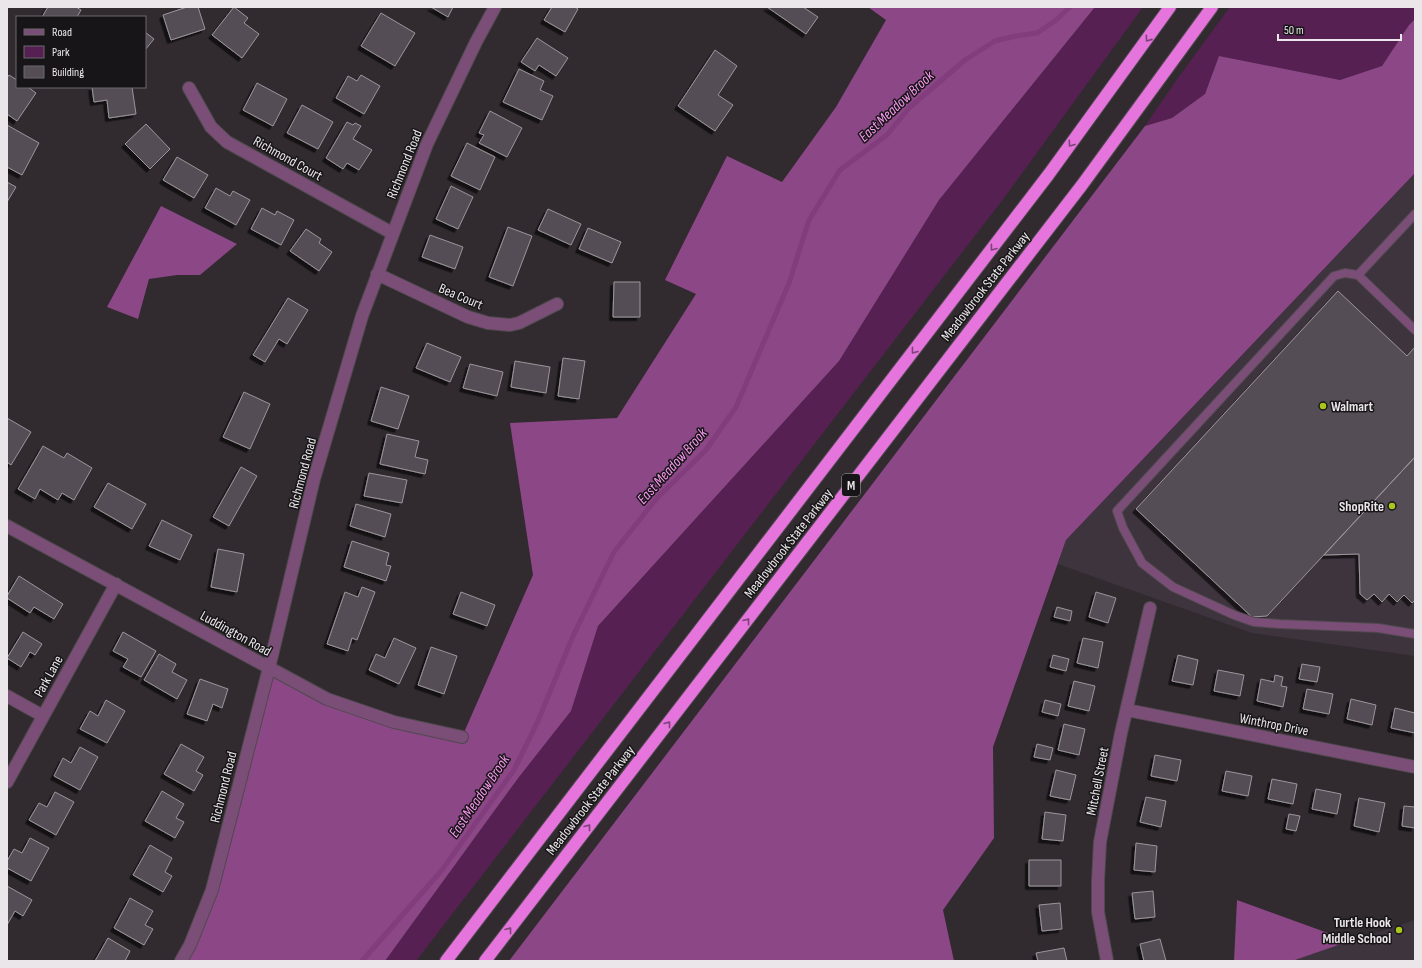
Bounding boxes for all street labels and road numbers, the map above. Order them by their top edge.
street label: Richmond Road [383,127,426,201]
street label: Richmond Court [250,133,325,184]
street label: Meadowbrook State Parkway [937,228,1034,344]
street label: Bea Court [436,280,485,313]
street label: Richmond Road [285,436,320,511]
road number: M [842,474,860,496]
street label: Meadowbrook State Parkway [740,485,837,601]
street label: Luddington Road [197,607,274,660]
street label: Park Lane [30,652,67,700]
street label: Winthrop Drive [1238,709,1310,740]
street label: Meadowbrook State Parkway [542,742,639,858]
street label: Mitchell Street [1083,745,1112,817]
street label: Richmond Road [206,750,241,825]

